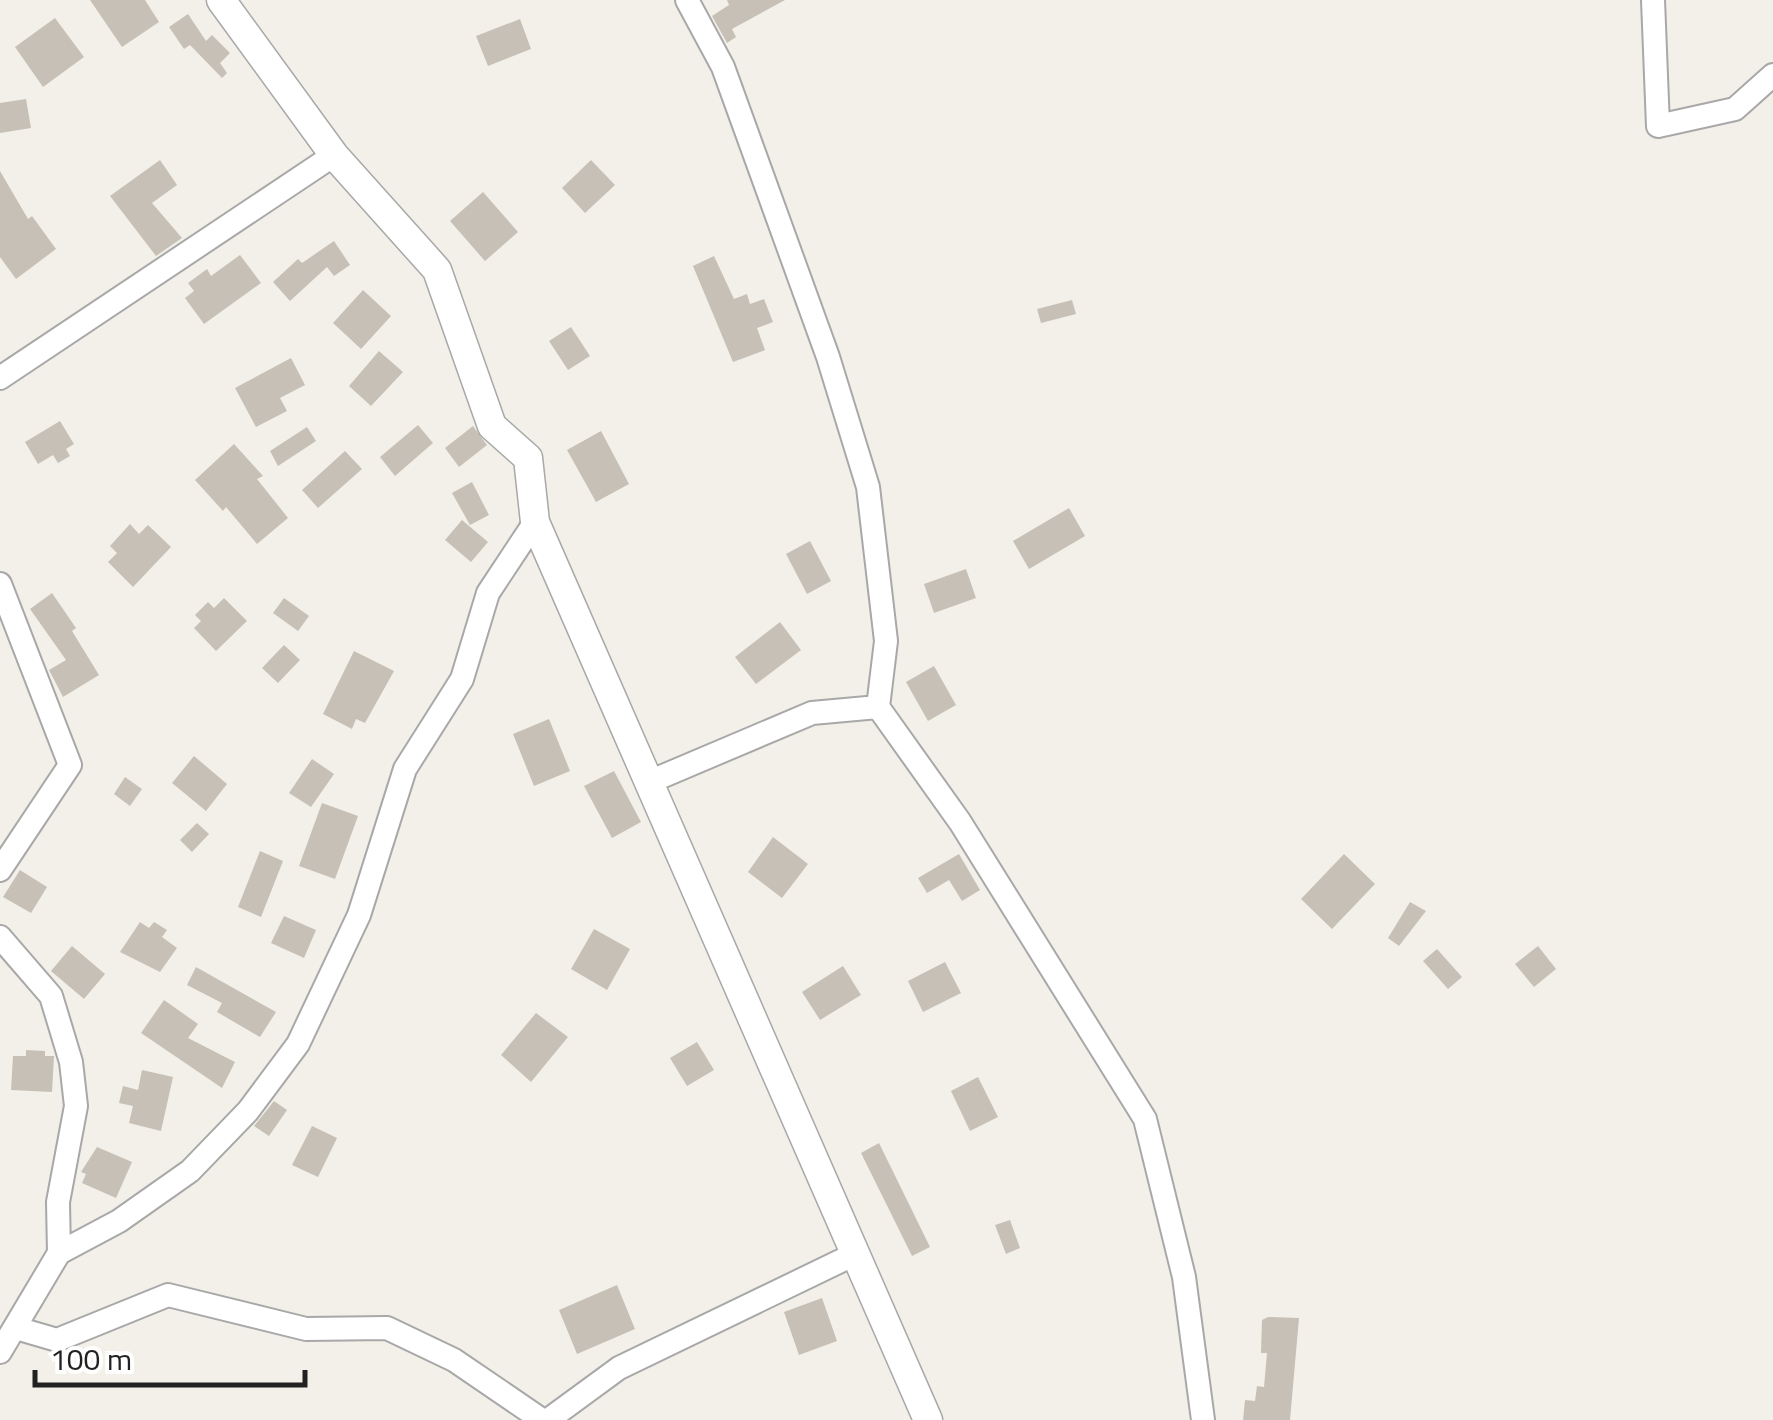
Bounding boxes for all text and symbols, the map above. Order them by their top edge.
scale bar [35,1325,305,1387]
text: 100 m [50,1336,132,1382]

